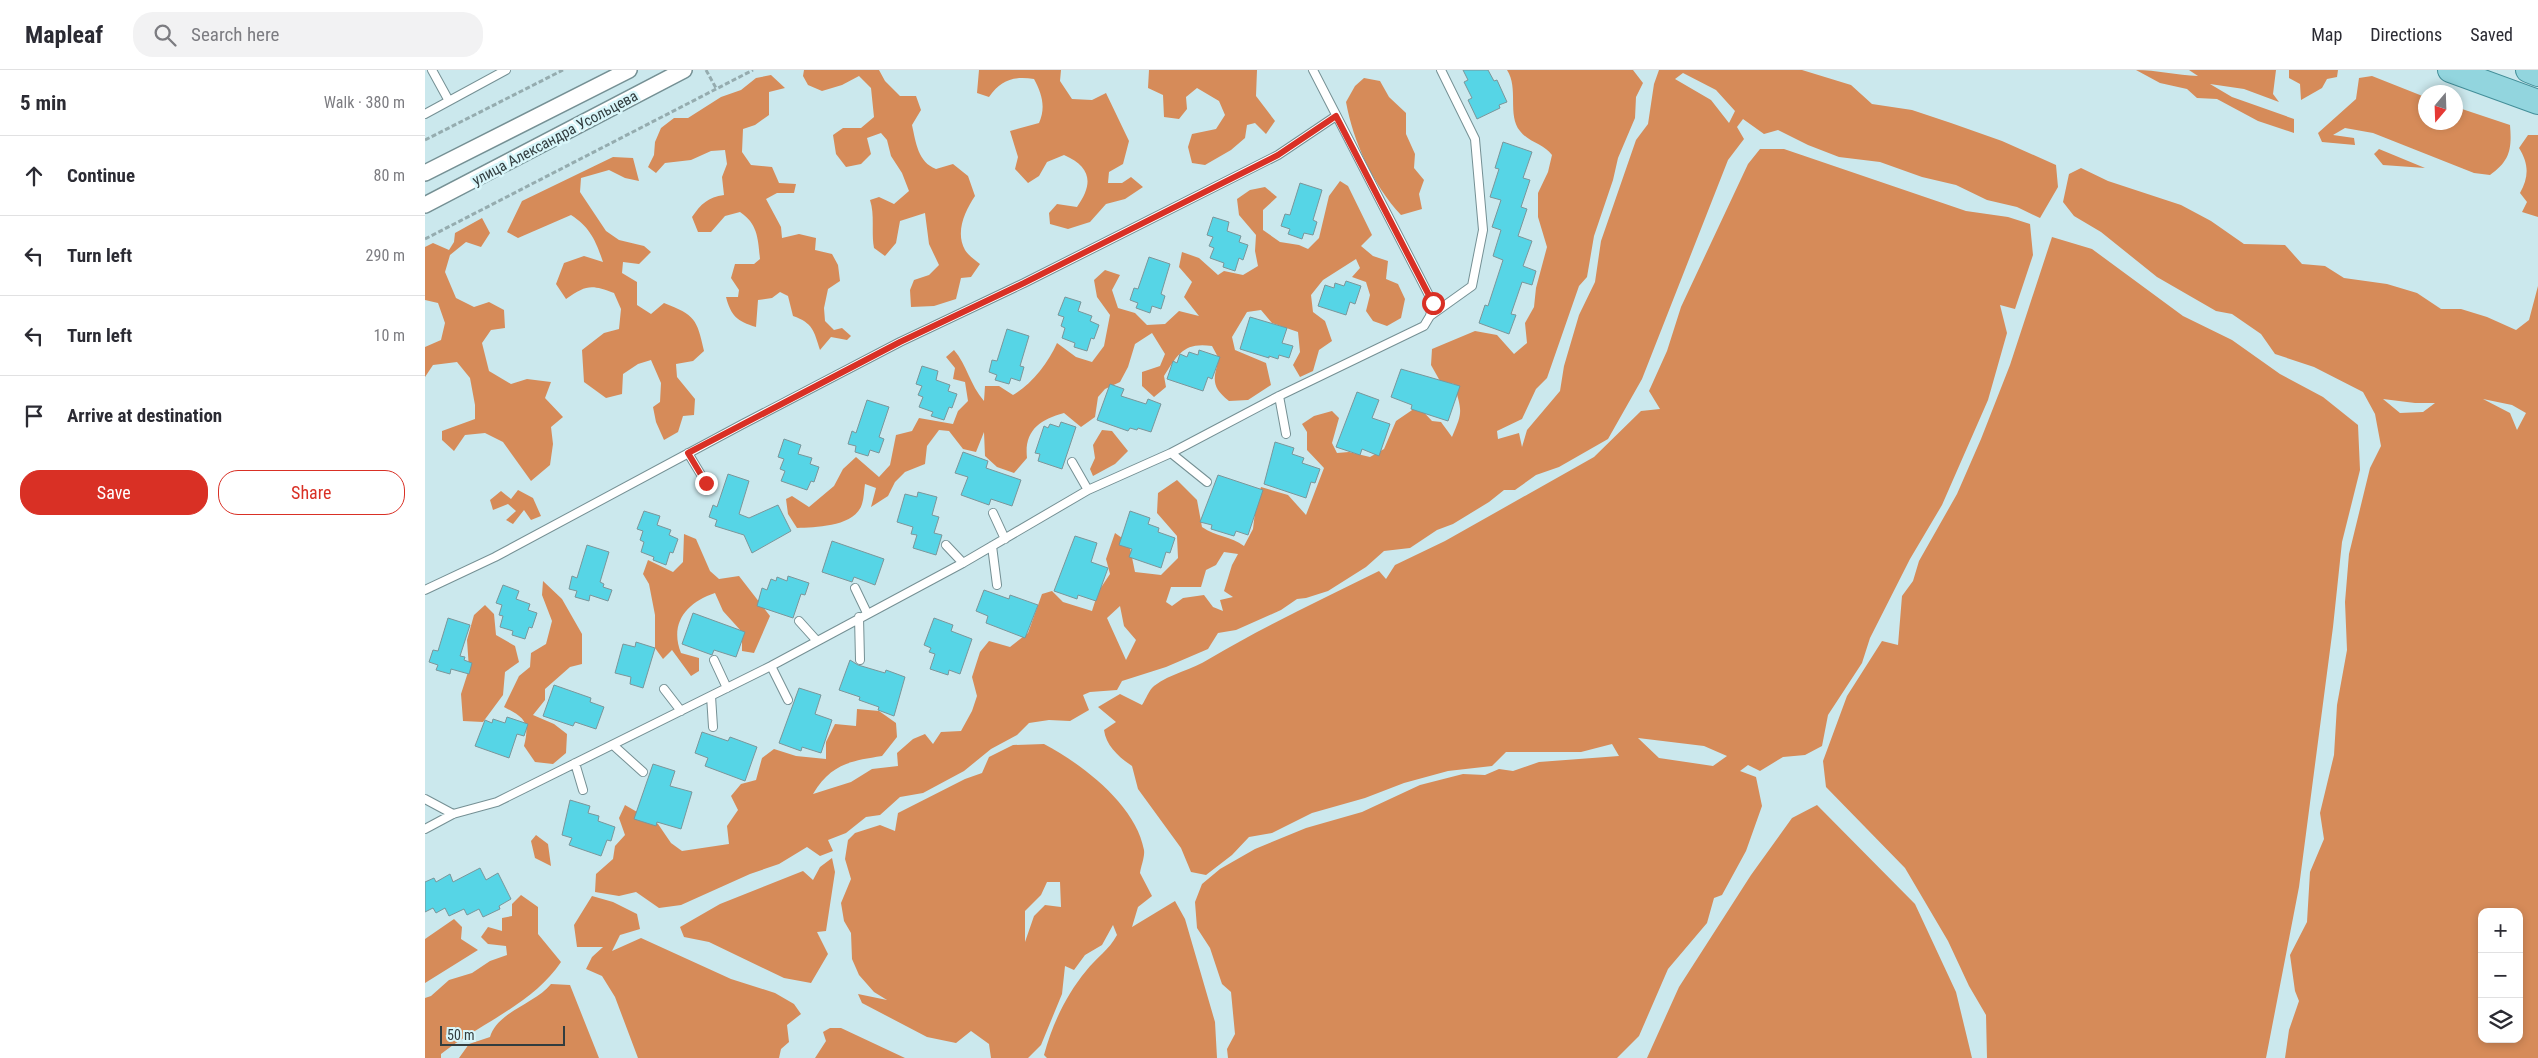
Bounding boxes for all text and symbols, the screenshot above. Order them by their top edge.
search box [133,12,483,57]
text: Mapleaf [25,21,103,49]
icon: search [151,21,179,49]
text: Search here [191,23,279,46]
text: Map [2311,24,2342,45]
text: Directions [2370,24,2442,45]
text: Saved [2470,24,2513,45]
north arrow [2418,85,2463,130]
street label: улица Александра Усольцева [469,87,641,189]
text: 5 min [20,91,67,115]
text: Walk · 380 m [324,93,405,112]
icon: ahead [20,162,48,190]
text: Continue [67,164,135,187]
text: 80 m [373,166,405,185]
icon: left [20,242,48,270]
text: Turn left [67,244,132,267]
text: 290 m [366,246,405,265]
route start [1422,292,1445,315]
icon: left [20,322,48,350]
text: Turn left [67,324,132,347]
text: 10 m [373,326,405,345]
icon: arrive [20,402,48,430]
text: Arrive at destination [67,404,222,427]
button: Save [20,470,208,515]
button: Share [218,470,405,515]
route end [695,472,718,495]
map controls [2478,908,2523,1043]
button: + [2478,908,2523,953]
button: − [2478,953,2523,998]
button: layers [2478,998,2523,1043]
scale bar [440,1023,565,1046]
text: 50 m [447,1027,475,1043]

